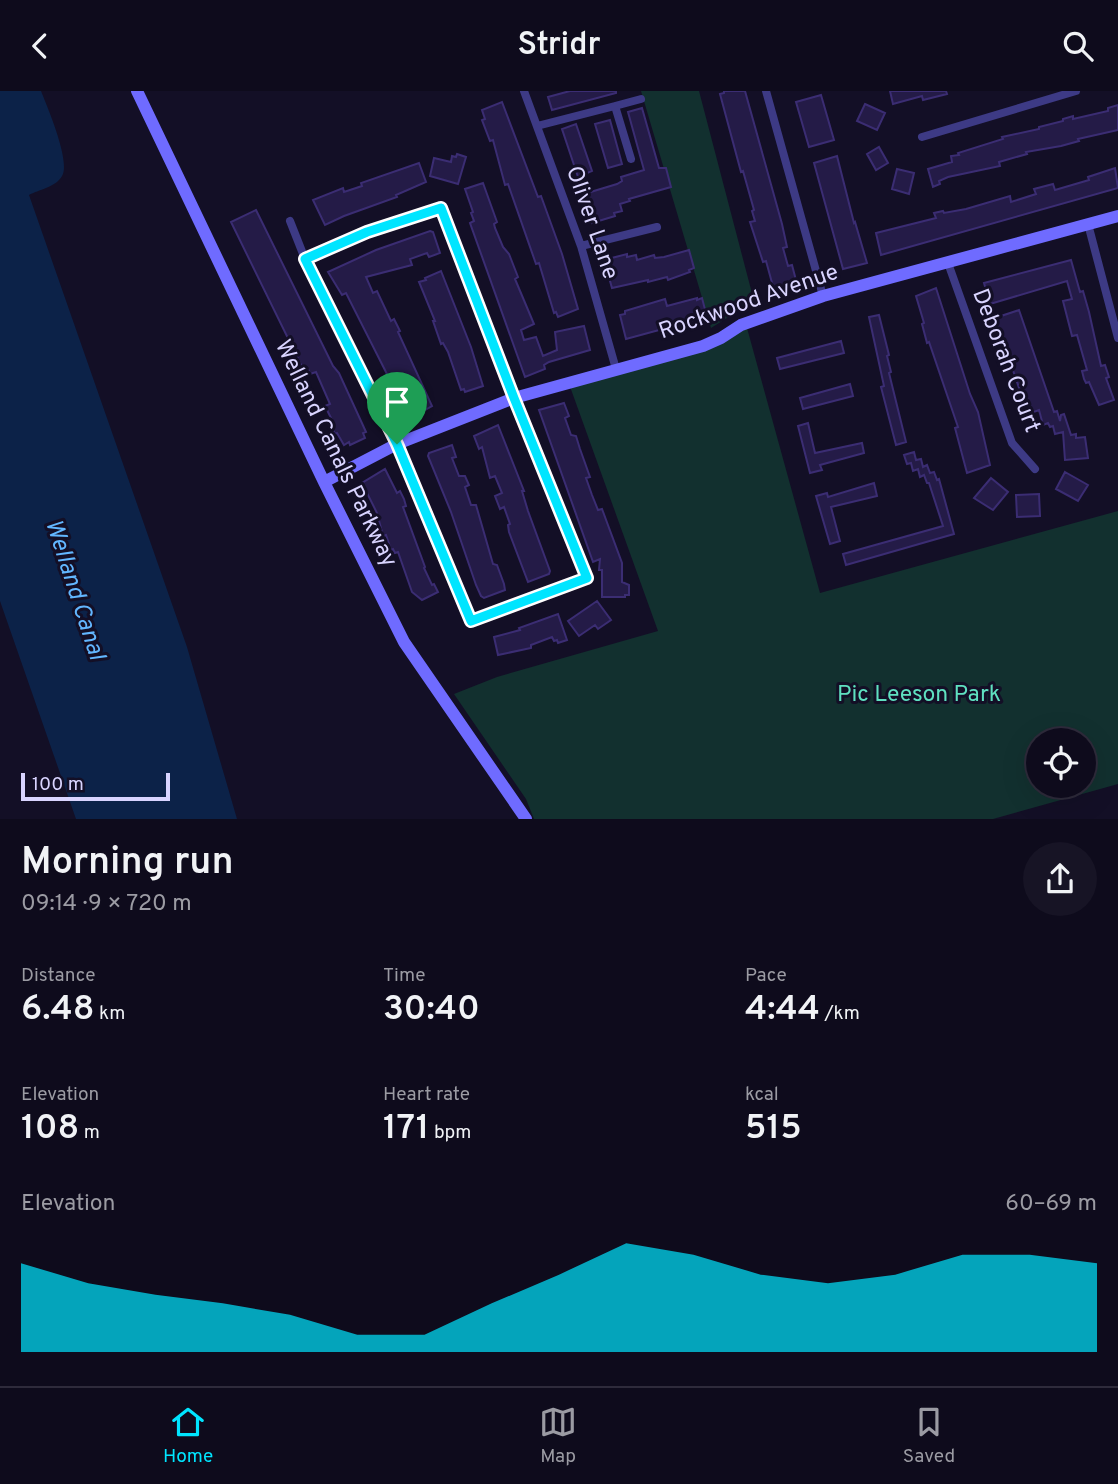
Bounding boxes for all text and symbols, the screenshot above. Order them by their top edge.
text: Stridr [517,26,601,66]
icon: back [21,27,59,65]
icon: search [1059,27,1097,65]
street label: Oliver Lane [558,162,624,284]
street label: Rockwood Avenue [655,259,843,347]
street label: Deborah Court [964,285,1046,437]
street label: Welland Canals Parkway [267,336,403,572]
pin [367,372,427,444]
icon: arrive [378,383,416,421]
water label: Welland Canal [37,516,111,666]
park label: Pic Leeson Park [837,681,1001,710]
map controls [1026,728,1096,798]
button: locate [1026,728,1096,798]
scale bar [21,770,170,802]
text: 100 m [32,773,84,797]
text: Morning run [21,839,234,888]
button: share [1023,842,1097,916]
text: 09:14 · 9 × 720 m [21,890,192,919]
text: Distance [21,964,96,988]
text: Time [383,964,426,988]
text: Pace [745,964,787,988]
text: 6.48 [21,988,95,1032]
text: 30:40 [383,988,480,1032]
text: 4:44 [745,988,820,1032]
text: km [95,1002,125,1026]
text: /km [820,1002,860,1026]
text: Elevation [21,1083,99,1107]
text: Heart rate [383,1083,470,1107]
text: kcal [745,1083,779,1107]
text: 108 [21,1107,79,1151]
text: 171 [383,1107,430,1151]
text: 515 [745,1107,802,1151]
text: m [79,1121,100,1145]
text: bpm [430,1121,471,1145]
text: Elevation [21,1190,116,1219]
text: 60–69 m [1005,1190,1097,1219]
tab: Home [163,1403,213,1469]
tab: Map [539,1403,577,1469]
tab: Saved [903,1403,955,1469]

